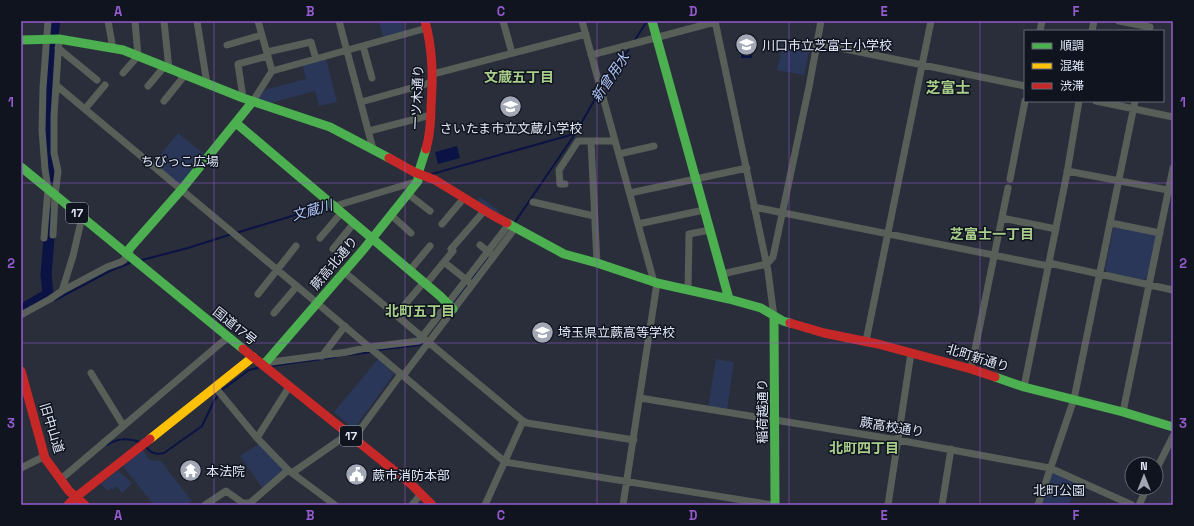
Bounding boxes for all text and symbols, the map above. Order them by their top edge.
text: A [114,3,123,20]
text: B [306,3,315,20]
text: C [497,3,505,20]
text: D [689,3,698,20]
text: E [880,3,888,20]
text: F [1073,3,1080,20]
legend [1024,30,1164,102]
school or university icon: 川口市立芝富士小学校 [733,32,759,58]
place label: 川口市立芝富士小学校 [762,37,892,54]
text: 順調 [1060,38,1084,54]
water label: 新曾用水 [587,47,634,105]
text: 混雑 [1060,58,1084,74]
street label: 一ツ木通り [407,64,427,130]
district label: 文蔵五丁目 [484,68,554,86]
district label: 芝富士 [925,78,971,97]
text: 渋滞 [1060,78,1084,94]
school or university icon: さいたま市立文蔵小学校 [498,93,524,119]
text: 1 [8,94,14,111]
text: 1 [1180,94,1186,111]
place label: さいたま市立文蔵小学校 [440,120,582,137]
park label: ちびっこ広場 [141,153,219,170]
water label: 文蔵川 [289,195,337,224]
road number: 17 [66,203,88,223]
district label: 芝富士一丁目 [950,225,1034,243]
street label: 蕨高北通り [307,233,361,293]
text: 2 [7,255,15,272]
text: 2 [1179,255,1187,272]
district label: 北町五丁目 [385,302,455,320]
street label: 国道17号 [210,303,260,349]
school or university icon: 埼玉県立蕨高等学校 [529,319,555,345]
place label: 埼玉県立蕨高等学校 [558,324,675,341]
street label: 北町新通り [944,340,1012,376]
street label: 稲荷越通り [754,378,771,444]
street label: 旧中山道 [36,401,68,455]
street label: 蕨高校通り [859,414,925,440]
text: 3 [7,415,15,432]
text: 3 [1179,415,1187,432]
road number: 17 [340,426,362,446]
district label: 北町四丁目 [829,439,899,457]
north arrow [1124,456,1164,496]
temple icon: 本法院 [177,458,203,484]
text: N [1140,459,1148,473]
public building icon: 蕨市消防本部 [344,462,370,488]
place label: 本法院 [206,463,245,480]
place label: 蕨市消防本部 [372,467,450,484]
park label: 北町公園 [1033,482,1085,499]
text: A [114,507,123,524]
text: B [306,507,315,524]
text: C [497,507,505,524]
text: D [689,507,698,524]
text: E [880,507,888,524]
text: F [1073,507,1080,524]

